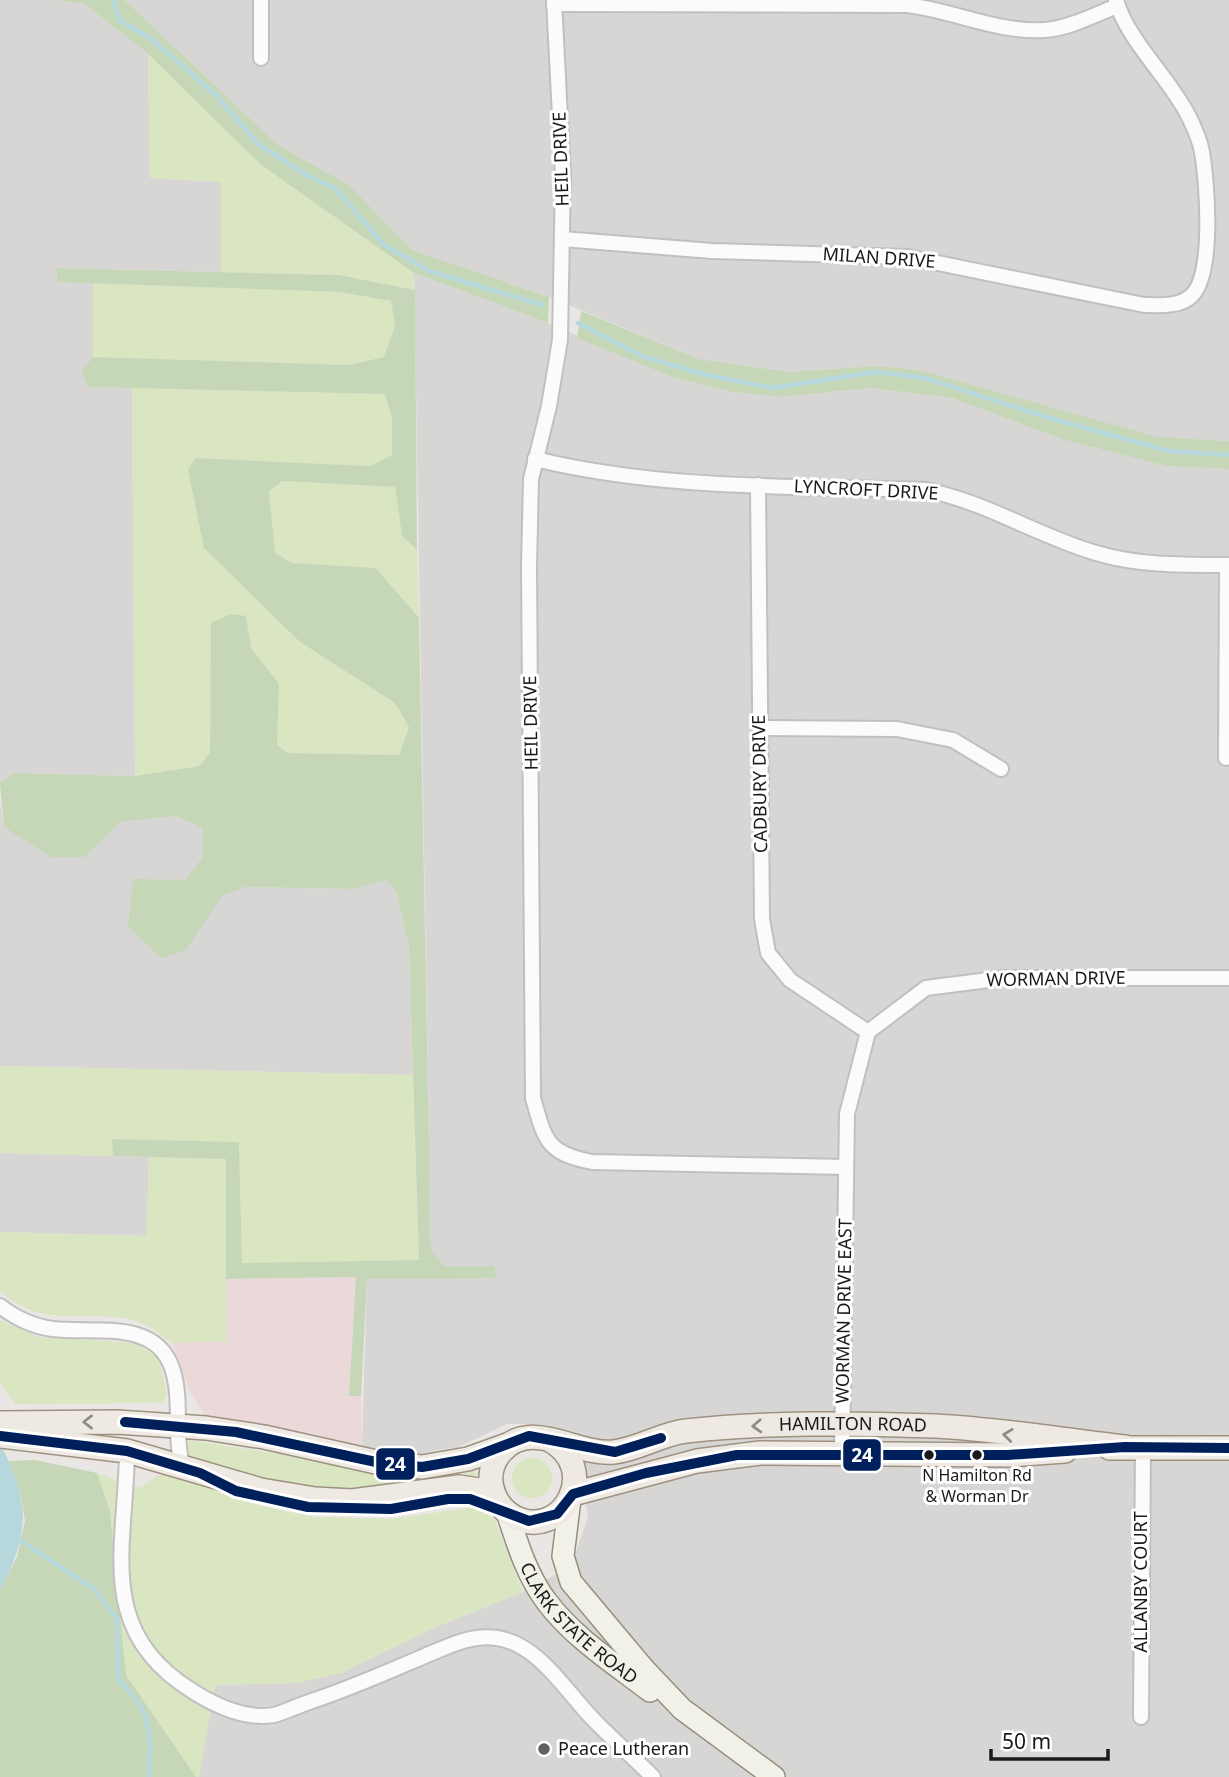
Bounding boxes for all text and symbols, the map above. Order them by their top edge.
street label: HEIL DRIVE [546,111,574,207]
street label: MILAN DRIVE [822,241,936,273]
street label: LYNCROFT DRIVE [793,473,939,505]
street label: HEIL DRIVE [517,675,543,771]
street label: CADBURY DRIVE [746,715,772,853]
street label: WORMAN DRIVE [986,965,1126,991]
street label: WORMAN DRIVE EAST [829,1218,857,1404]
street label: HAMILTON ROAD [778,1411,927,1437]
one-way arrow [82,1414,92,1430]
one-way arrow [751,1418,762,1433]
one-way arrow [1003,1427,1014,1442]
line badge: 24 [842,1438,882,1472]
text: 24 [851,1442,873,1468]
line badge: 24 [375,1447,416,1481]
unlabelled marker [922,1448,936,1462]
marker: N Hamilton Rd & Worman Dr [970,1448,984,1462]
text: 24 [384,1451,406,1477]
place label: N Hamilton Rd & Worman Dr [922,1464,1032,1507]
street label: ALLANBY COURT [1128,1511,1152,1653]
street label: CLARK STATE ROAD [515,1558,643,1689]
scale bar [991,1718,1108,1762]
text: 50 m [1002,1727,1051,1755]
place label: Peace Lutheran [558,1736,689,1760]
marker: Peace Lutheran [536,1741,552,1757]

